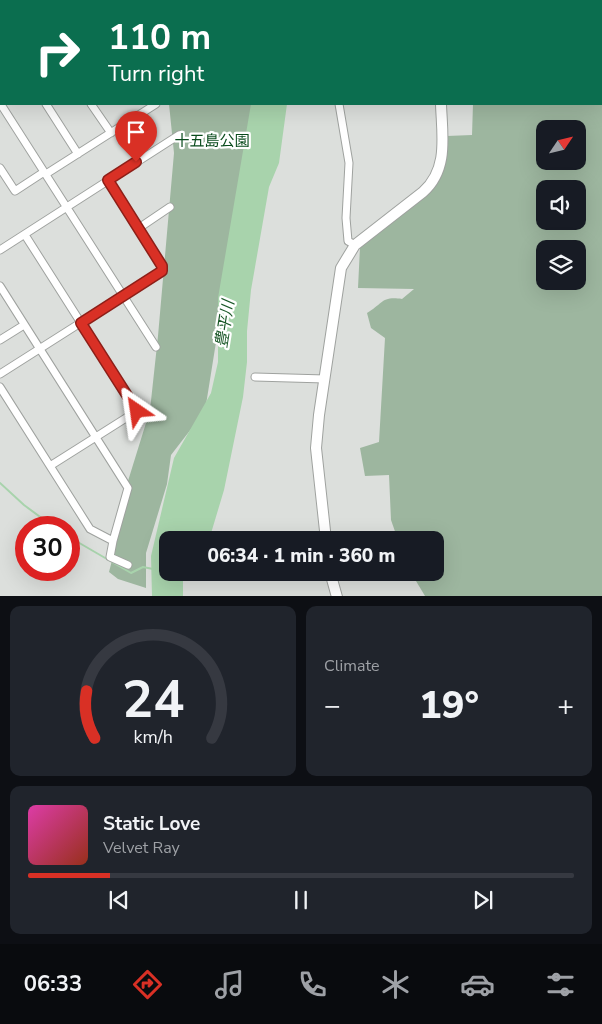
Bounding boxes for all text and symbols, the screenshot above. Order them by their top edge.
text: 110 m [108,14,211,61]
icon: right [25,20,90,85]
text: Turn right [108,59,204,89]
pin [115,111,157,162]
icon: arrive [122,118,150,146]
north arrow [536,120,586,170]
map controls [536,120,586,290]
park label: 十五島公園 [174,131,250,151]
button: sound [536,180,586,230]
button: layers [536,240,586,290]
water label: 豊平川 [210,297,240,349]
position arrow [110,384,162,436]
speed limit sign: 30 [15,516,80,581]
text: 06:34 · 1 min · 360 m [208,543,395,569]
text: Climate [324,655,379,677]
text: 24 [122,664,184,735]
text: 19° [419,680,479,731]
text: − [324,687,341,725]
text: + [557,687,574,725]
text: km/h [133,725,173,749]
text: Static Love [103,811,200,837]
text: Velvet Ray [103,837,180,859]
icon: previous [105,886,133,914]
icon: pause [287,886,315,914]
icon: next [469,886,497,914]
icon: directions [130,967,165,1002]
icon: music [212,967,247,1002]
icon: phone [295,967,330,1002]
icon: climate [378,967,413,1002]
icon: car [460,967,495,1002]
icon: filters [543,967,578,1002]
text: 06:33 [24,969,82,999]

